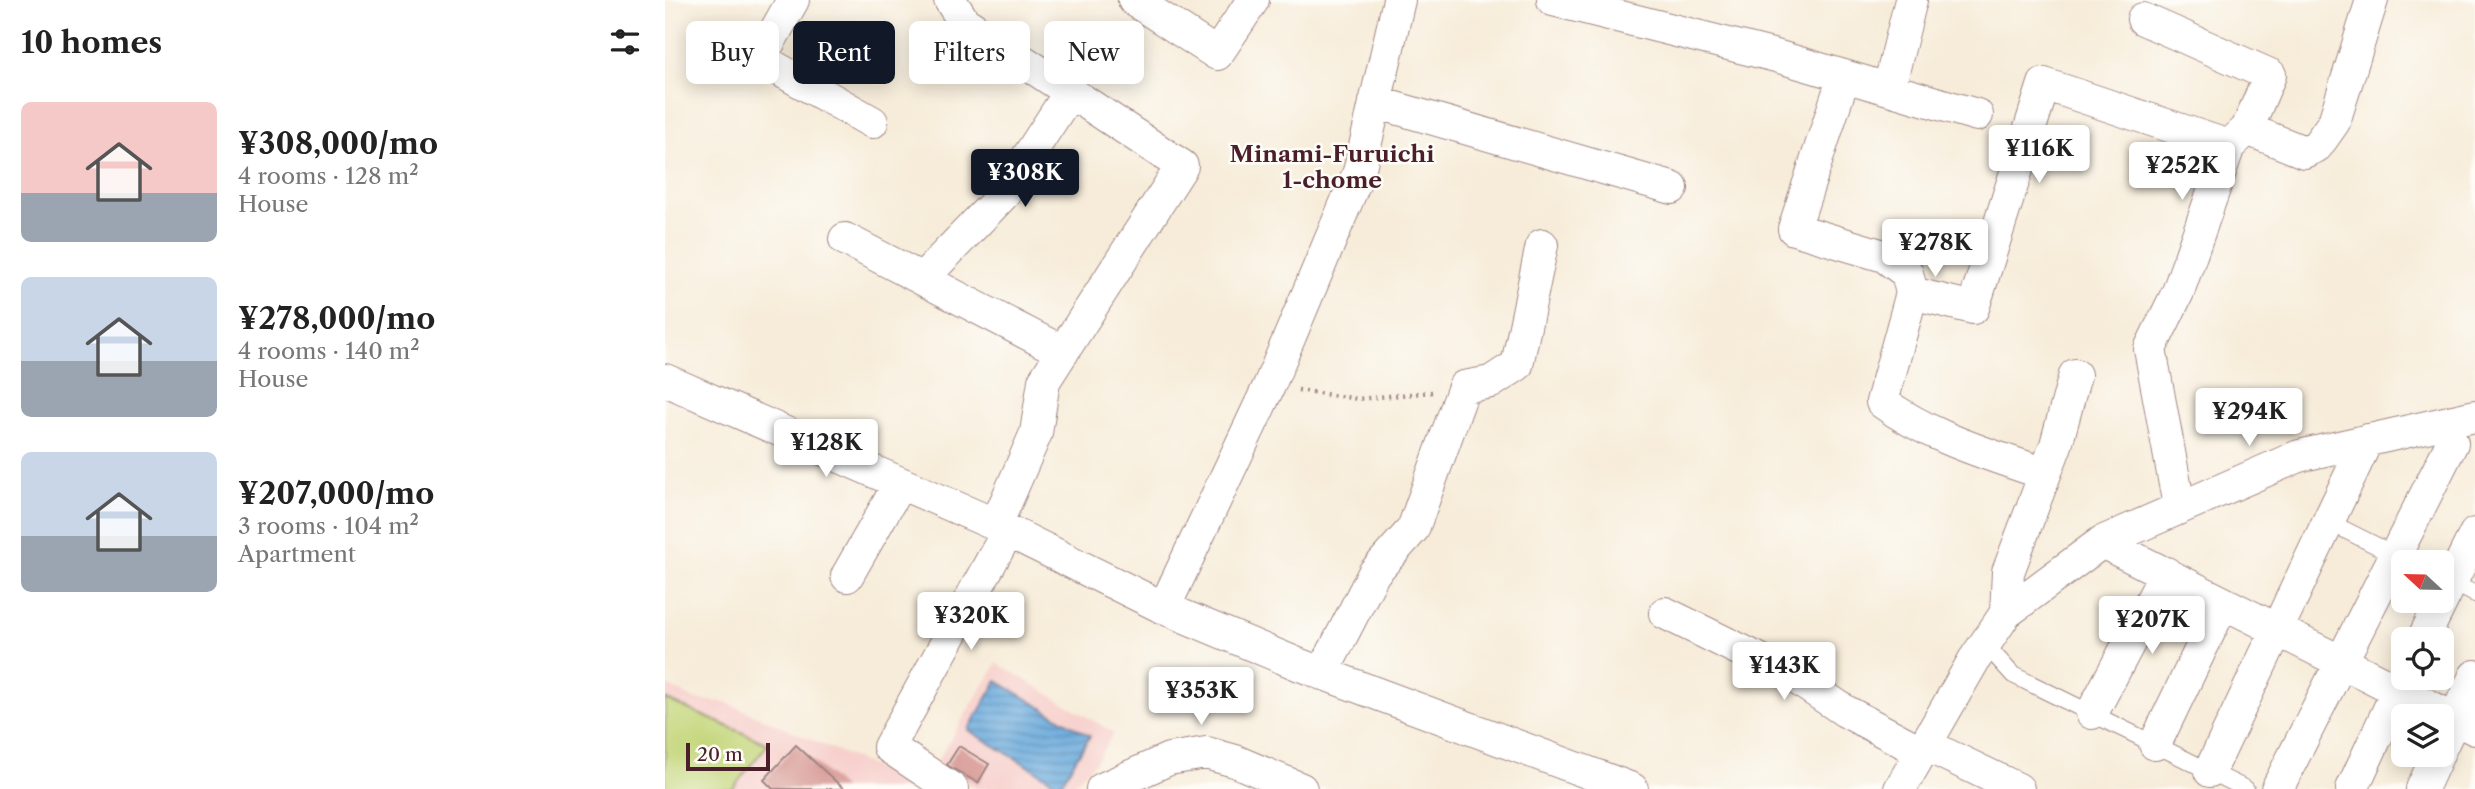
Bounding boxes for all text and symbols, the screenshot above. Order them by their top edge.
chip: Buy [686,21,779,84]
chip: Rent [793,21,895,84]
chip: Filters [909,21,1030,84]
chip: New [1044,21,1144,84]
icon: filters [606,23,644,61]
text: 10 homes [21,24,162,61]
text: ¥308,000/mo [238,125,438,162]
pin: ¥116K [1990,125,2088,185]
icon: home [77,130,161,214]
text: ¥116K [2005,134,2073,162]
district label: Minami-Furuichi 1-chome [1230,140,1434,194]
pin: ¥252K [2133,142,2231,202]
pin: ¥308K [976,150,1074,209]
text: ¥252K [2145,151,2219,179]
text: ¥308K [987,158,1063,186]
text: 4 rooms · 128 m² [238,162,419,190]
text: House [238,190,308,218]
pin: ¥278K [1886,219,1984,279]
text: ¥278K [1898,228,1972,256]
text: ¥278,000/mo [238,300,435,337]
icon: home [77,305,161,389]
text: 4 rooms · 140 m² [238,337,420,365]
text: House [238,365,308,393]
pin: ¥294K [2200,388,2298,448]
text: ¥294K [2211,397,2287,425]
pin: ¥128K [777,420,875,479]
text: ¥128K [790,428,862,456]
text: ¥207,000/mo [238,475,434,512]
icon: home [77,480,161,564]
text: 3 rooms · 104 m² [238,512,419,540]
text: Apartment [238,540,356,568]
north arrow [2391,550,2453,612]
map controls [2391,550,2454,767]
pin: ¥320K [922,592,1020,652]
pin: ¥207K [2103,596,2201,656]
text: ¥320K [933,601,1009,629]
text: ¥207K [2115,605,2189,633]
button: locate [2391,627,2454,690]
pin: ¥143K [1735,642,1833,702]
text: ¥143K [1748,651,1820,679]
pin: ¥353K [1152,668,1250,727]
text: ¥353K [1165,676,1237,704]
button: layers [2391,704,2454,767]
scale bar [686,740,770,772]
text: 20 m [697,743,743,766]

